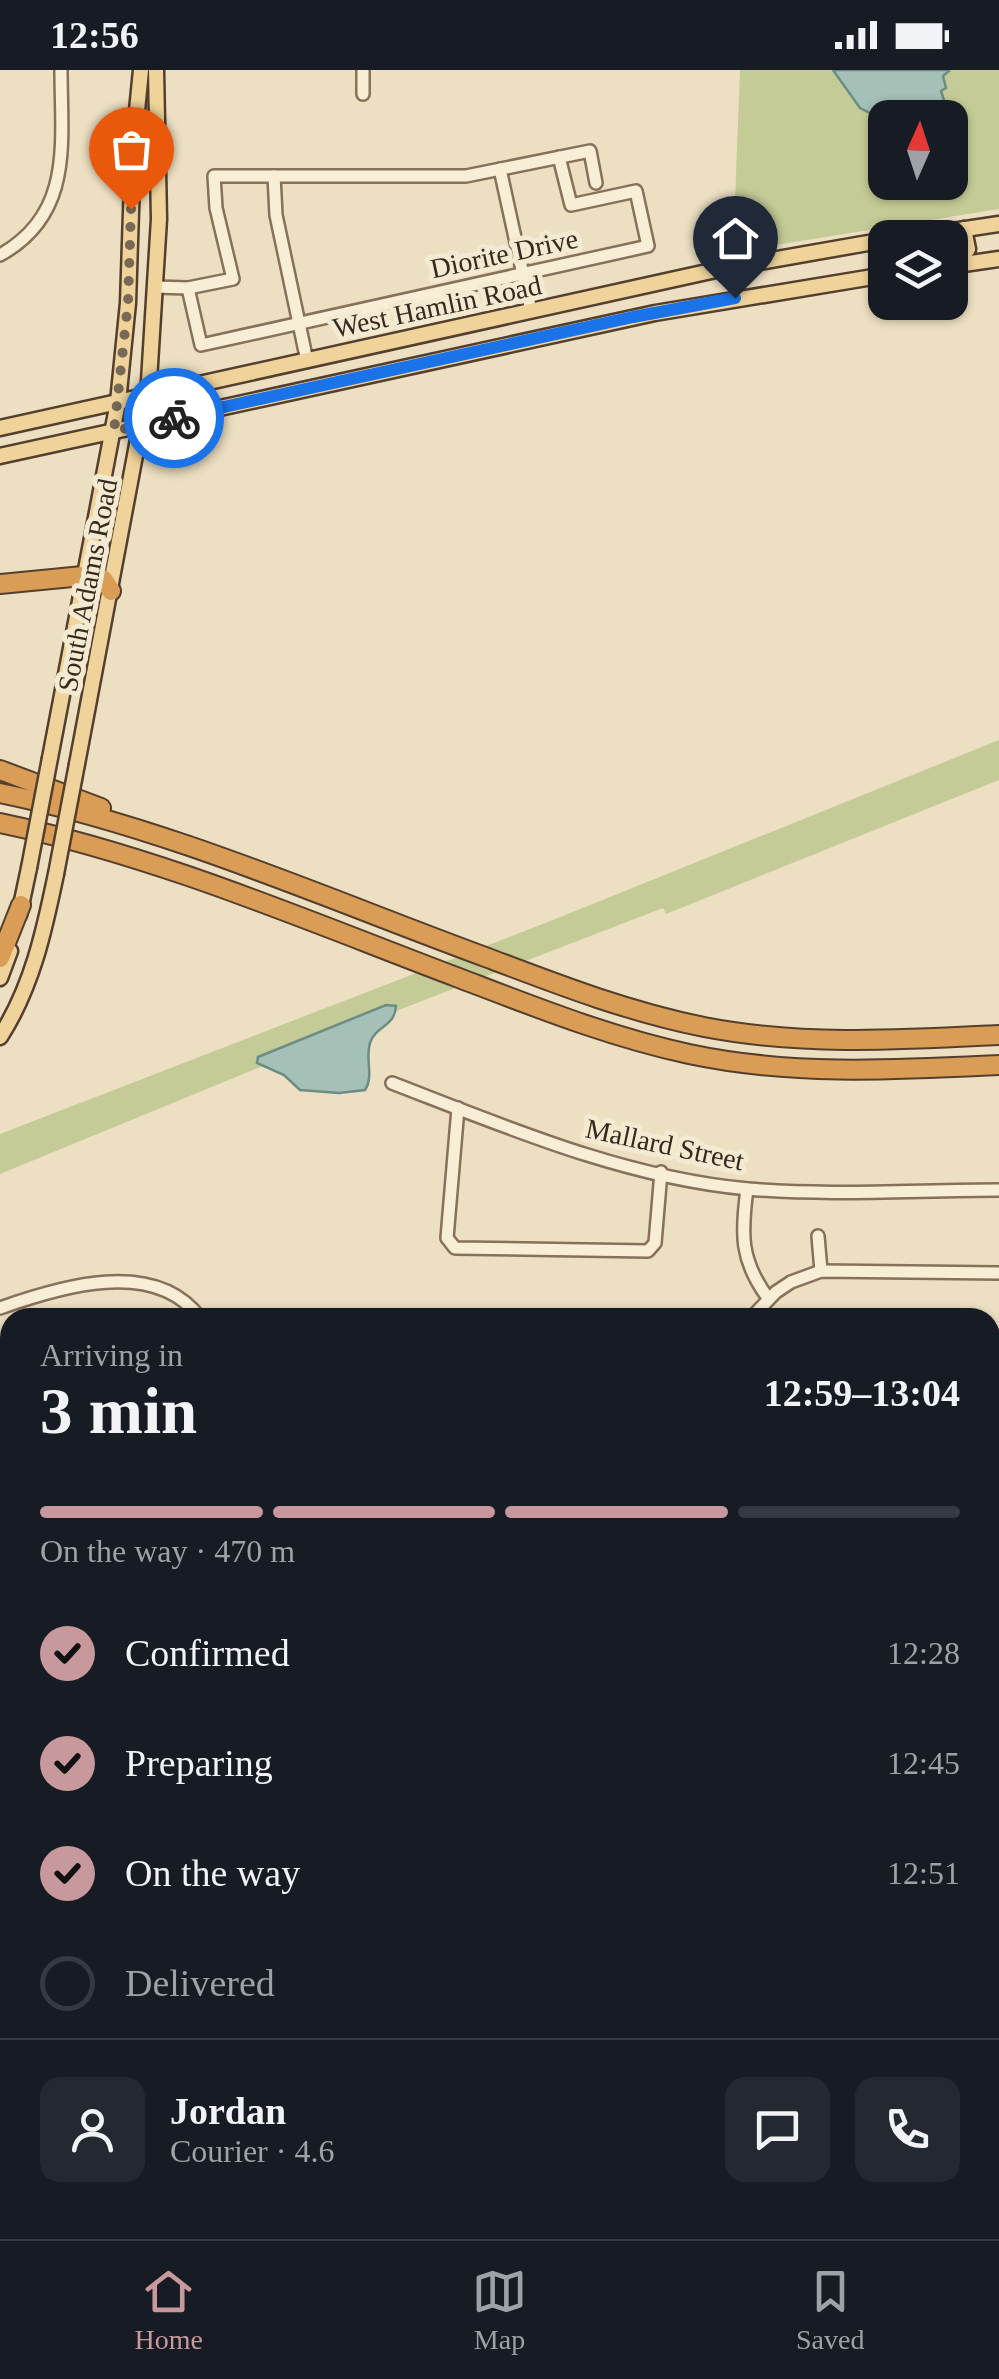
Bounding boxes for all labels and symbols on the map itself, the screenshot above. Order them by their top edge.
north arrow [868,100,968,200]
pin [89,107,174,210]
pin [693,196,778,299]
street label: Diorite Drive [427,223,581,284]
street label: West Hamlin Road [330,269,544,344]
courier [124,368,224,468]
street label: South Adams Road [52,476,123,694]
street label: Mallard Street [583,1113,747,1176]

